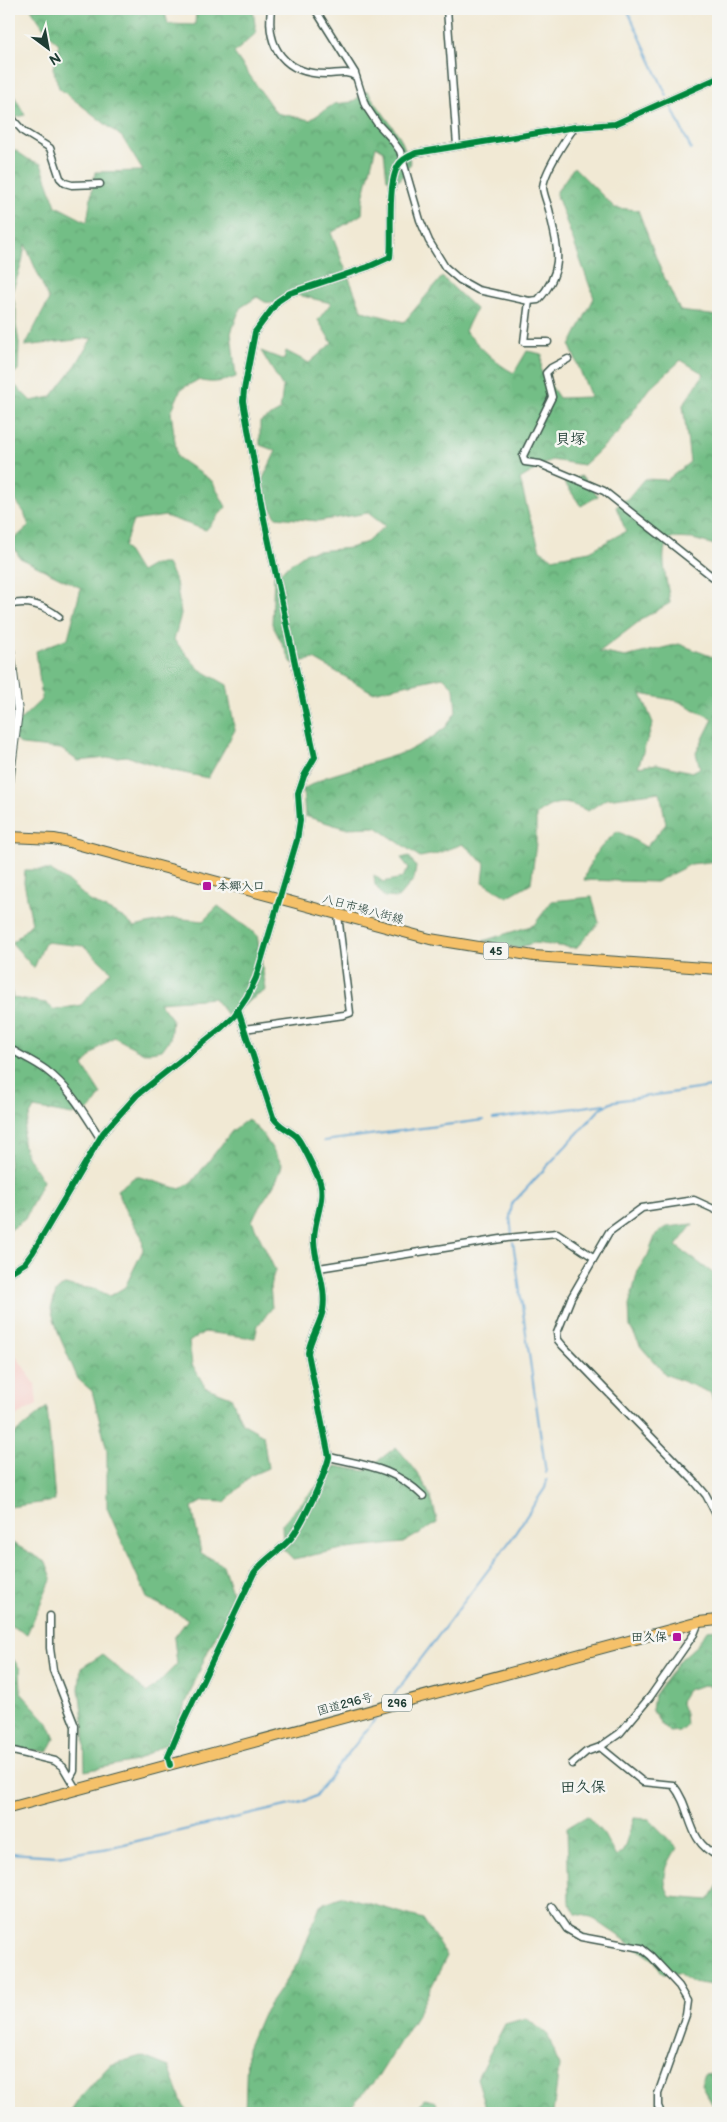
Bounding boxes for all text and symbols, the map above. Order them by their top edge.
north arrow [22,22,72,72]
text: N [46,49,64,69]
district label: 貝塚 [555,430,585,449]
place label: 本郷入口 [217,879,265,894]
marker: 本郷入口 [201,880,213,892]
street label: 八日市場八街線 [320,891,405,928]
road number: 45 [484,942,508,959]
place label: 田久保 [631,1630,667,1645]
marker: 田久保 [671,1631,683,1643]
street label: 国道296号 [315,1690,375,1719]
road number: 296 [382,1695,412,1712]
district label: 田久保 [560,1778,606,1797]

